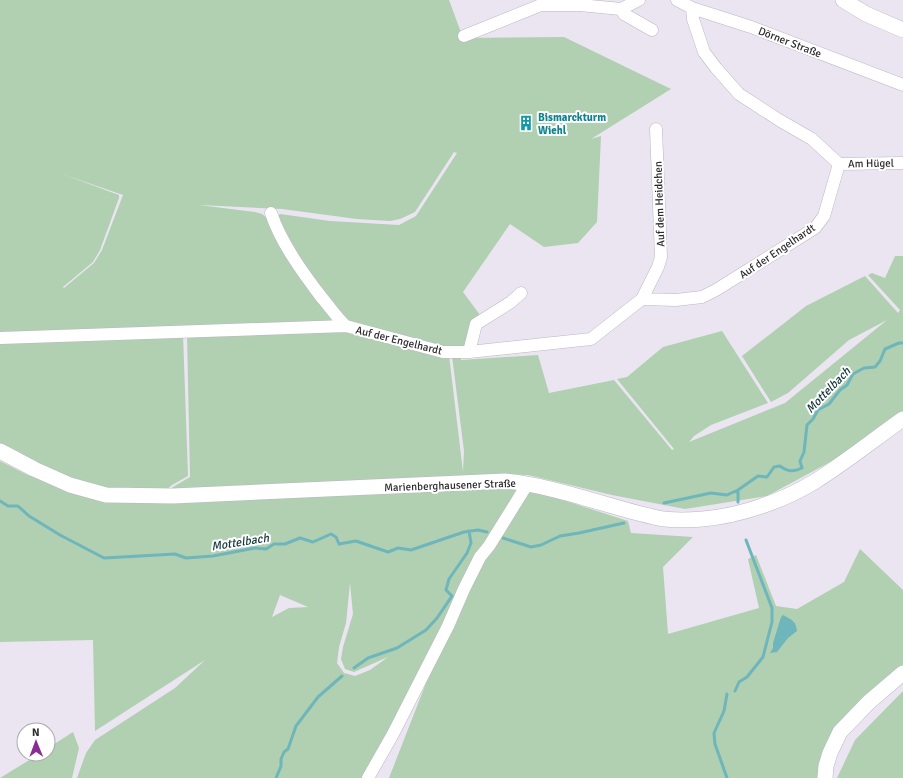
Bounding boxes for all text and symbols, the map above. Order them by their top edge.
street label: Dörner Straße [756,24,823,61]
place label: Bismarckturm Wiehl [538,111,606,137]
building icon: Bismarckturm Wiehl [517,114,535,132]
street label: Am Hügel [848,157,894,170]
street label: Auf dem Heidchen [652,161,667,247]
street label: Auf der Engelhardt [737,221,818,282]
street label: Auf der Engelhardt [354,323,444,358]
water label: Mottelbach [803,364,854,416]
street label: Marienberghausener Straße [384,477,516,494]
water label: Mottelbach [210,530,270,554]
north arrow [16,722,56,762]
text: N [32,726,40,739]

